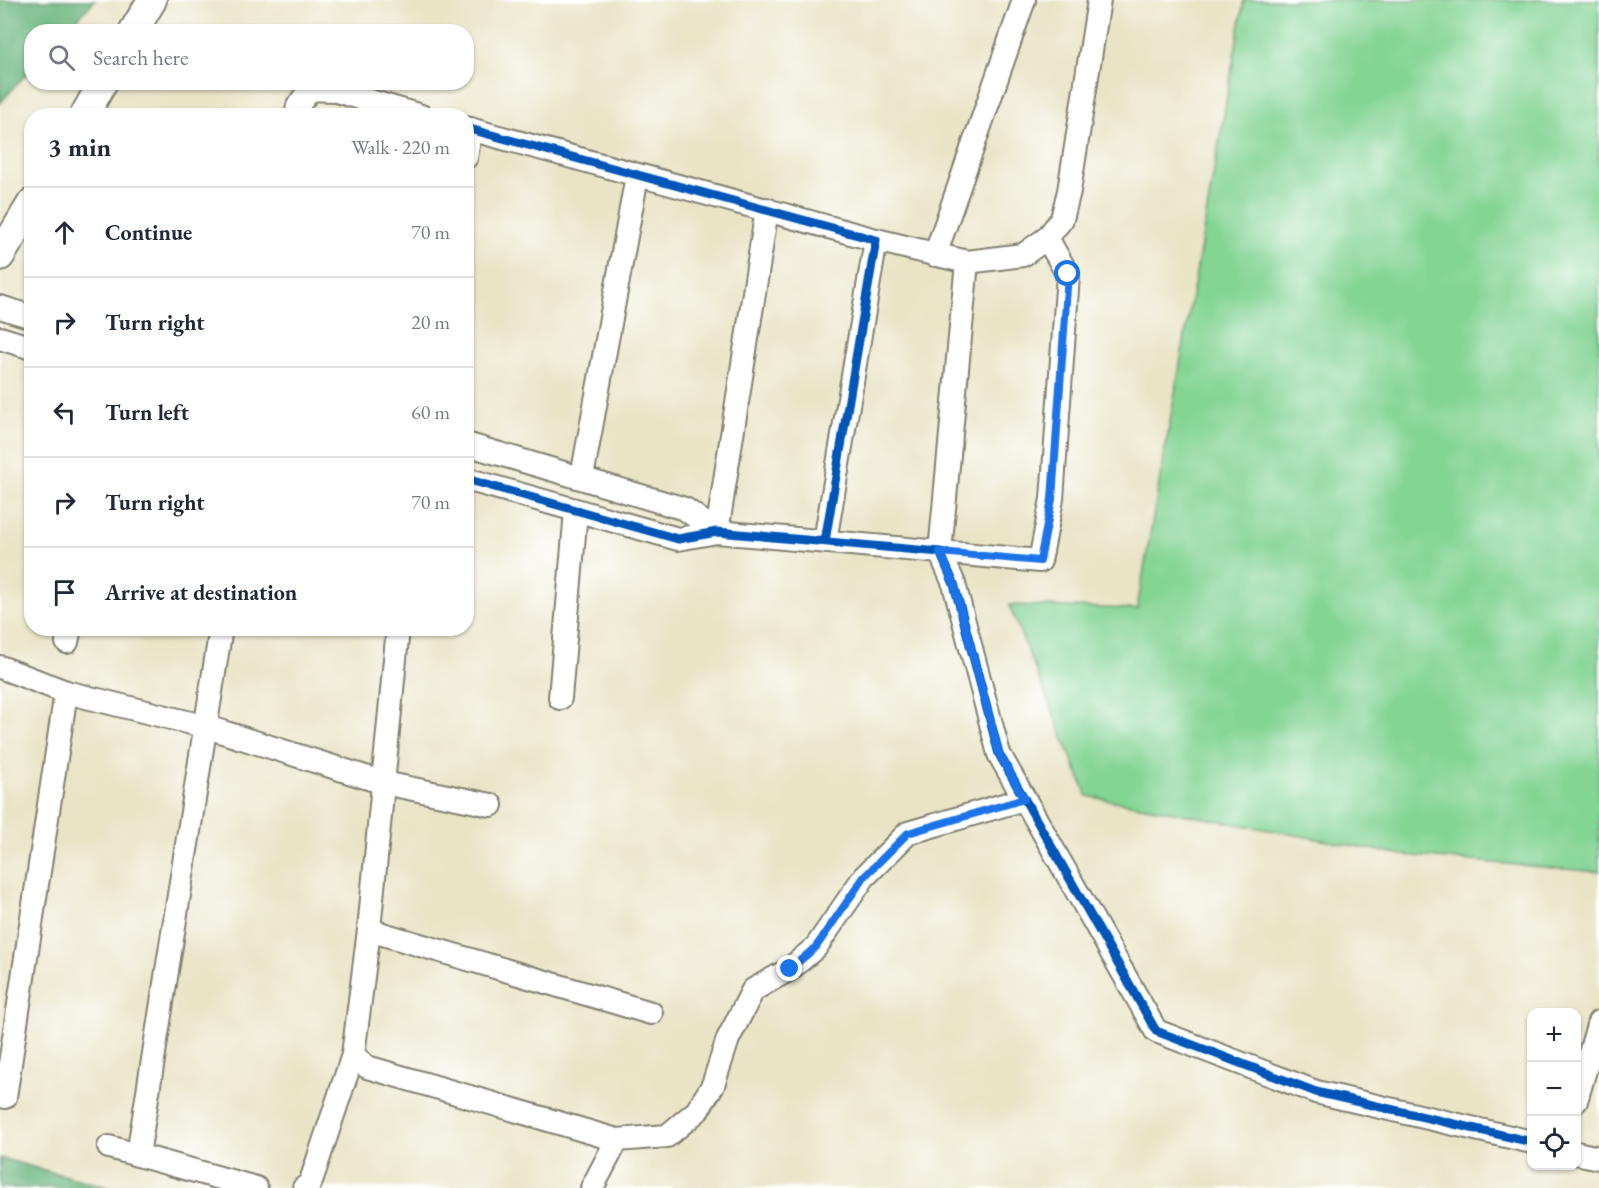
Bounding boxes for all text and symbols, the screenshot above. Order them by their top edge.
search box [24,24,474,90]
icon: search [45,41,78,74]
text: Search here [93,43,188,72]
text: 3 min [48,130,111,164]
text: Walk · 220 m [351,134,450,160]
icon: ahead [48,216,81,249]
text: Continue [105,218,192,247]
text: 70 m [411,219,450,245]
route start [1054,260,1080,286]
icon: right [48,306,81,339]
text: Turn right [105,308,204,337]
text: 20 m [411,309,450,335]
icon: left [48,396,81,429]
text: Turn left [105,398,189,427]
text: 60 m [411,399,450,425]
icon: right [48,486,81,519]
text: Turn right [105,488,204,517]
text: 70 m [411,489,450,515]
icon: arrive [48,576,81,609]
text: Arrive at destination [105,578,297,607]
route end [776,955,802,981]
map controls [1527,1008,1581,1170]
button: + [1527,1008,1581,1062]
button: − [1527,1062,1581,1116]
button: locate [1527,1116,1581,1170]

